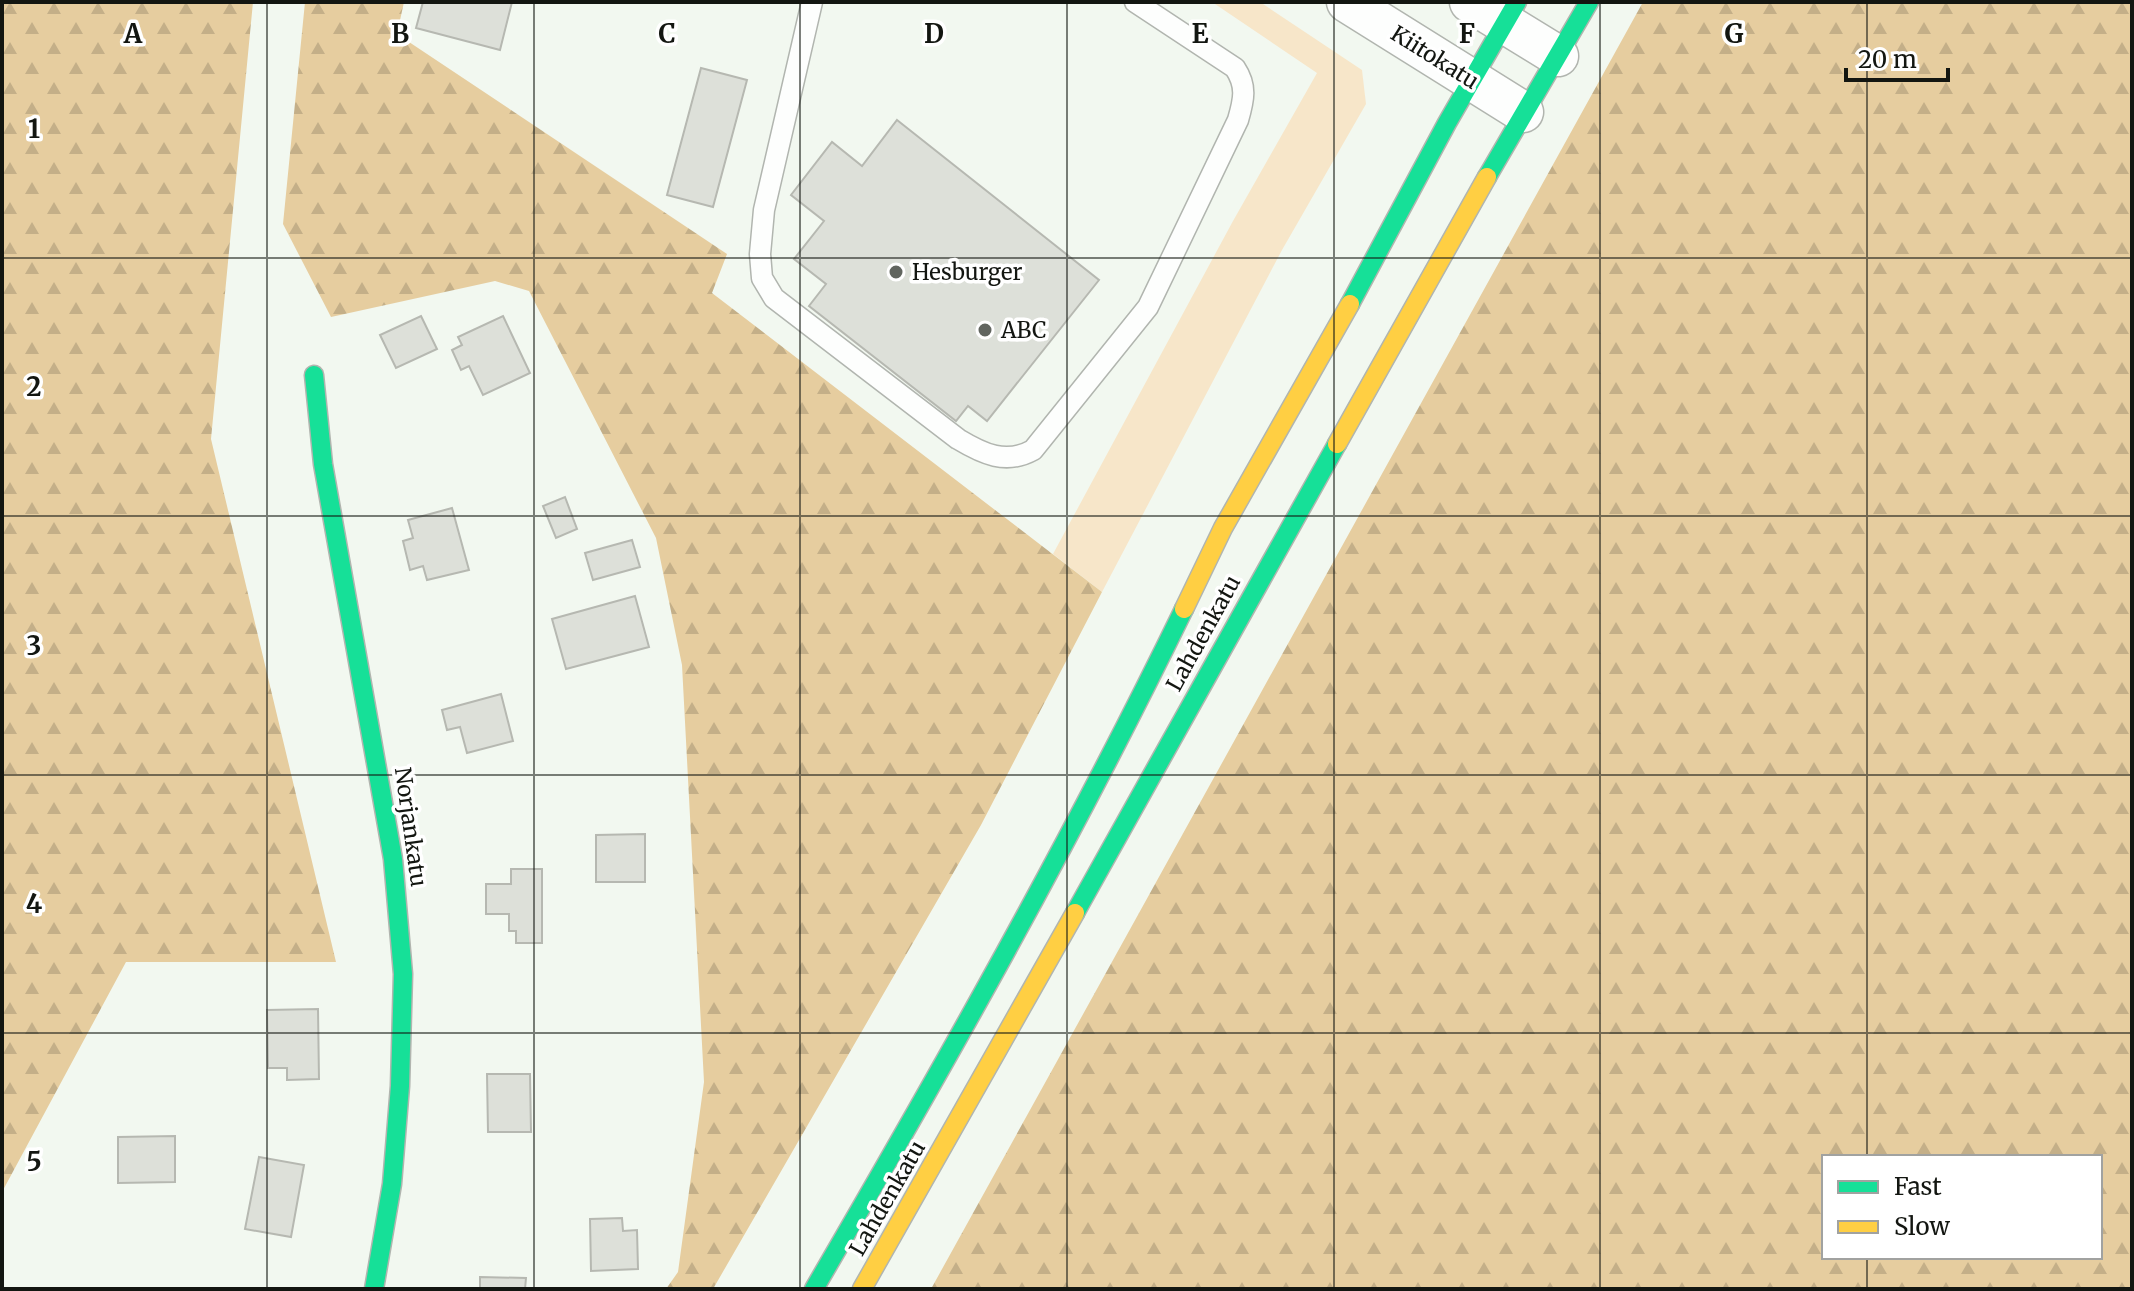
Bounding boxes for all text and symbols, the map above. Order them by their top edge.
text: A [123,17,143,50]
text: B [391,17,409,50]
text: C [658,17,676,50]
text: D [924,17,944,50]
text: E [1192,17,1209,50]
text: F [1459,17,1475,50]
text: G [1725,17,1744,50]
street label: Kiitokatu [1386,19,1484,95]
scale bar [1846,32,1948,82]
text: 20 m [1858,44,1917,75]
text: 1 [28,112,40,145]
place label: Hesburger [912,258,1022,286]
marker: Hesburger [887,263,905,281]
place label: ABC [1000,316,1046,344]
marker: ABC [976,321,994,339]
text: 2 [26,370,42,403]
street label: Lahdenkatu [1160,570,1246,696]
text: 3 [27,629,41,662]
street label: Norjankatu [389,765,433,889]
text: 4 [26,887,43,920]
street label: Lahdenkatu [843,1136,931,1260]
text: 5 [26,1145,42,1178]
legend [1822,1155,2102,1259]
text: Fast [1894,1171,1942,1202]
text: Slow [1894,1211,1950,1242]

